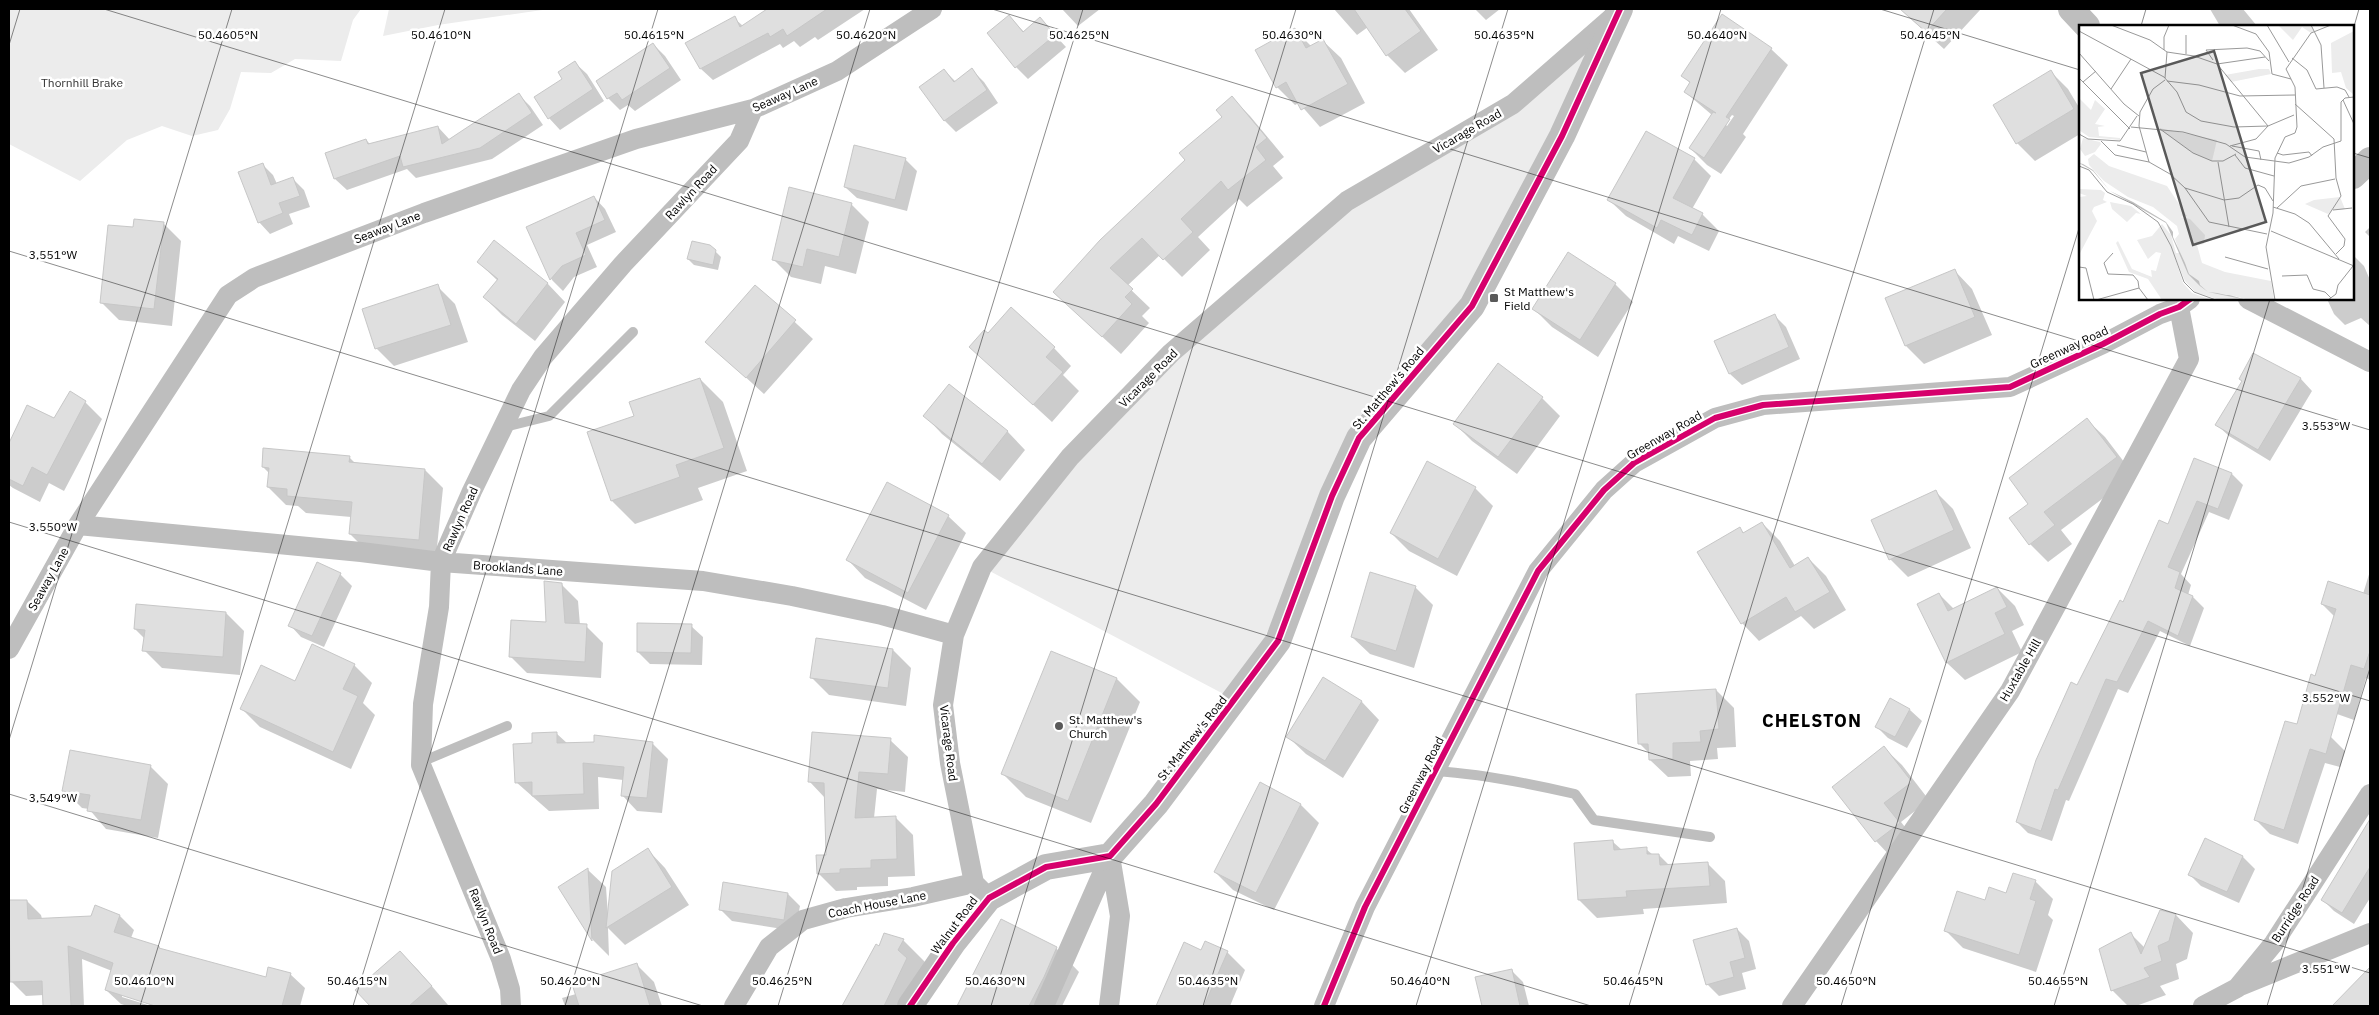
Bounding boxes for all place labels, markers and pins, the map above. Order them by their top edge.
place label: St Matthew's Field [1504,284,1574,313]
marker: St Matthew's Field [1488,292,1500,304]
place label: St. Matthew's Church [1069,712,1142,741]
marker: St. Matthew's Church [1053,720,1065,732]

